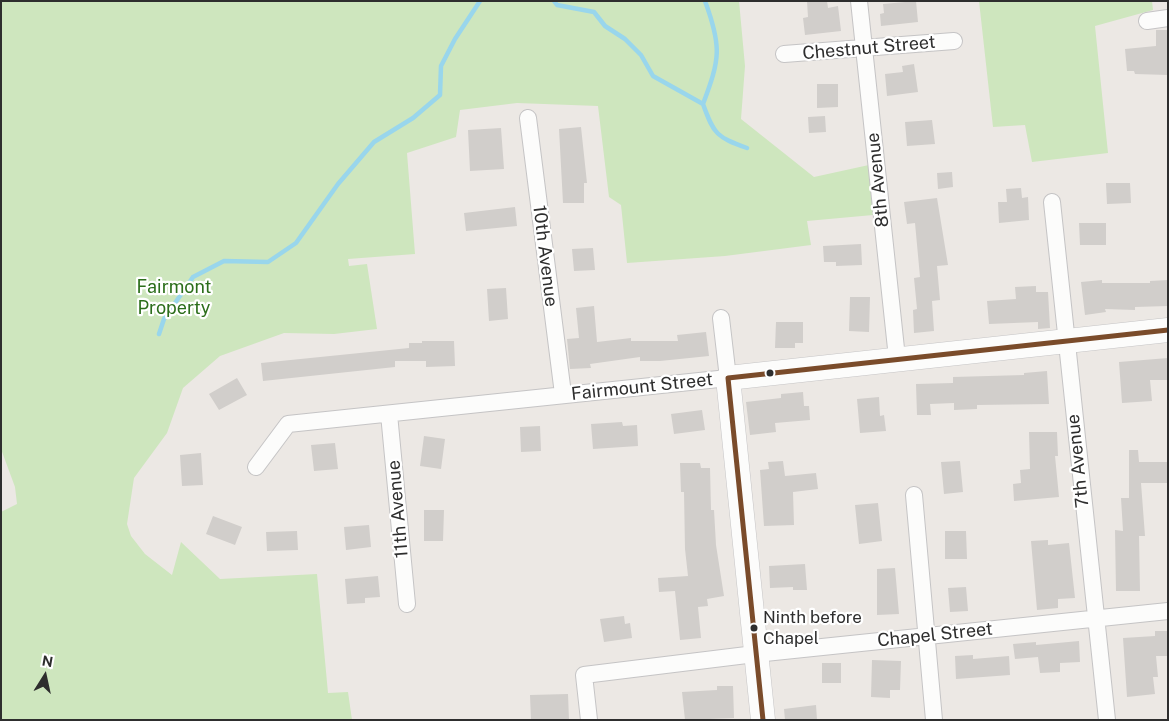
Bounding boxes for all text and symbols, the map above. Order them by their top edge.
street label: Chestnut Street [802,31,936,65]
street label: 8th Avenue [862,132,894,228]
street label: 10th Avenue [528,204,562,308]
park label: Fairmont Property [137,276,211,318]
unlabelled marker [765,368,775,378]
street label: Fairmount Street [570,369,714,405]
street label: 7th Avenue [1062,413,1094,509]
street label: 11th Avenue [383,459,413,559]
place label: Ninth before Chapel [763,608,862,648]
street label: Chapel Street [876,618,994,652]
marker: Ninth before Chapel [749,623,759,633]
north arrow [20,651,70,701]
text: N [41,652,54,670]

